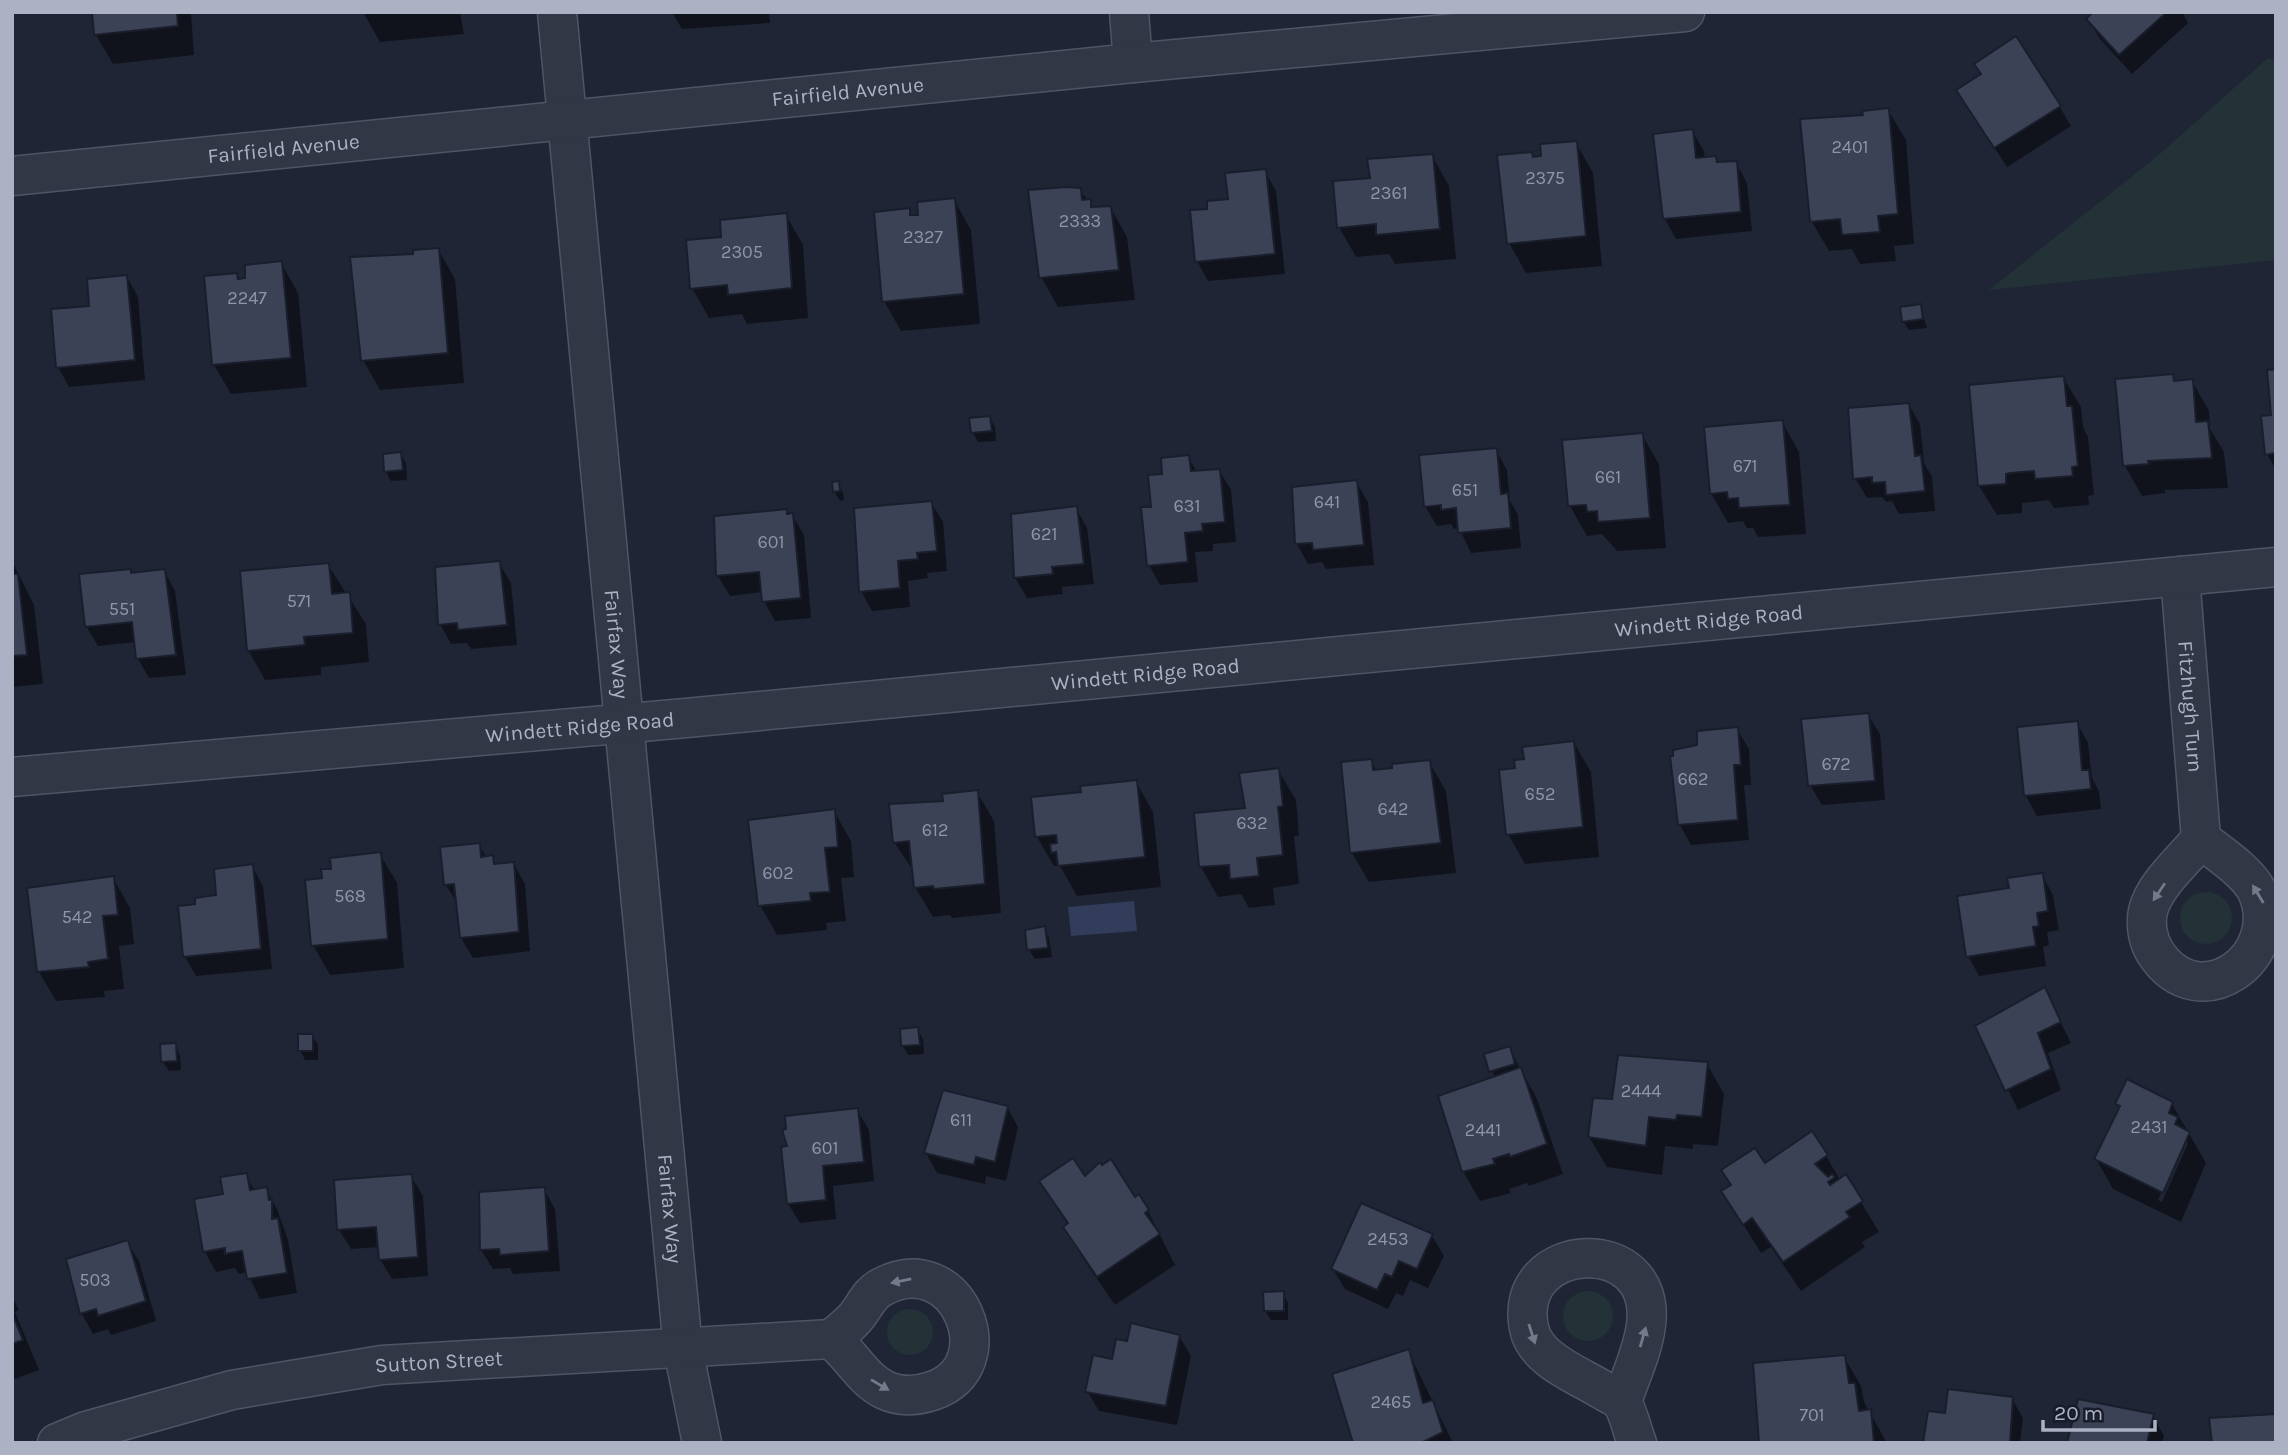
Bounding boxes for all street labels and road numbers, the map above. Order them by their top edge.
street label: Fairfield Avenue [771,72,925,111]
street label: Fairfield Avenue [206,129,361,168]
street label: Fairfax Way [599,588,634,700]
street label: Windett Ridge Road [1613,600,1804,642]
street label: Fitzhugh Turn [2173,640,2208,773]
street label: Windett Ridge Road [1050,653,1241,695]
street label: Windett Ridge Road [484,707,675,748]
street label: Fairfax Way [653,1153,687,1265]
street label: Sutton Street [373,1346,504,1378]

